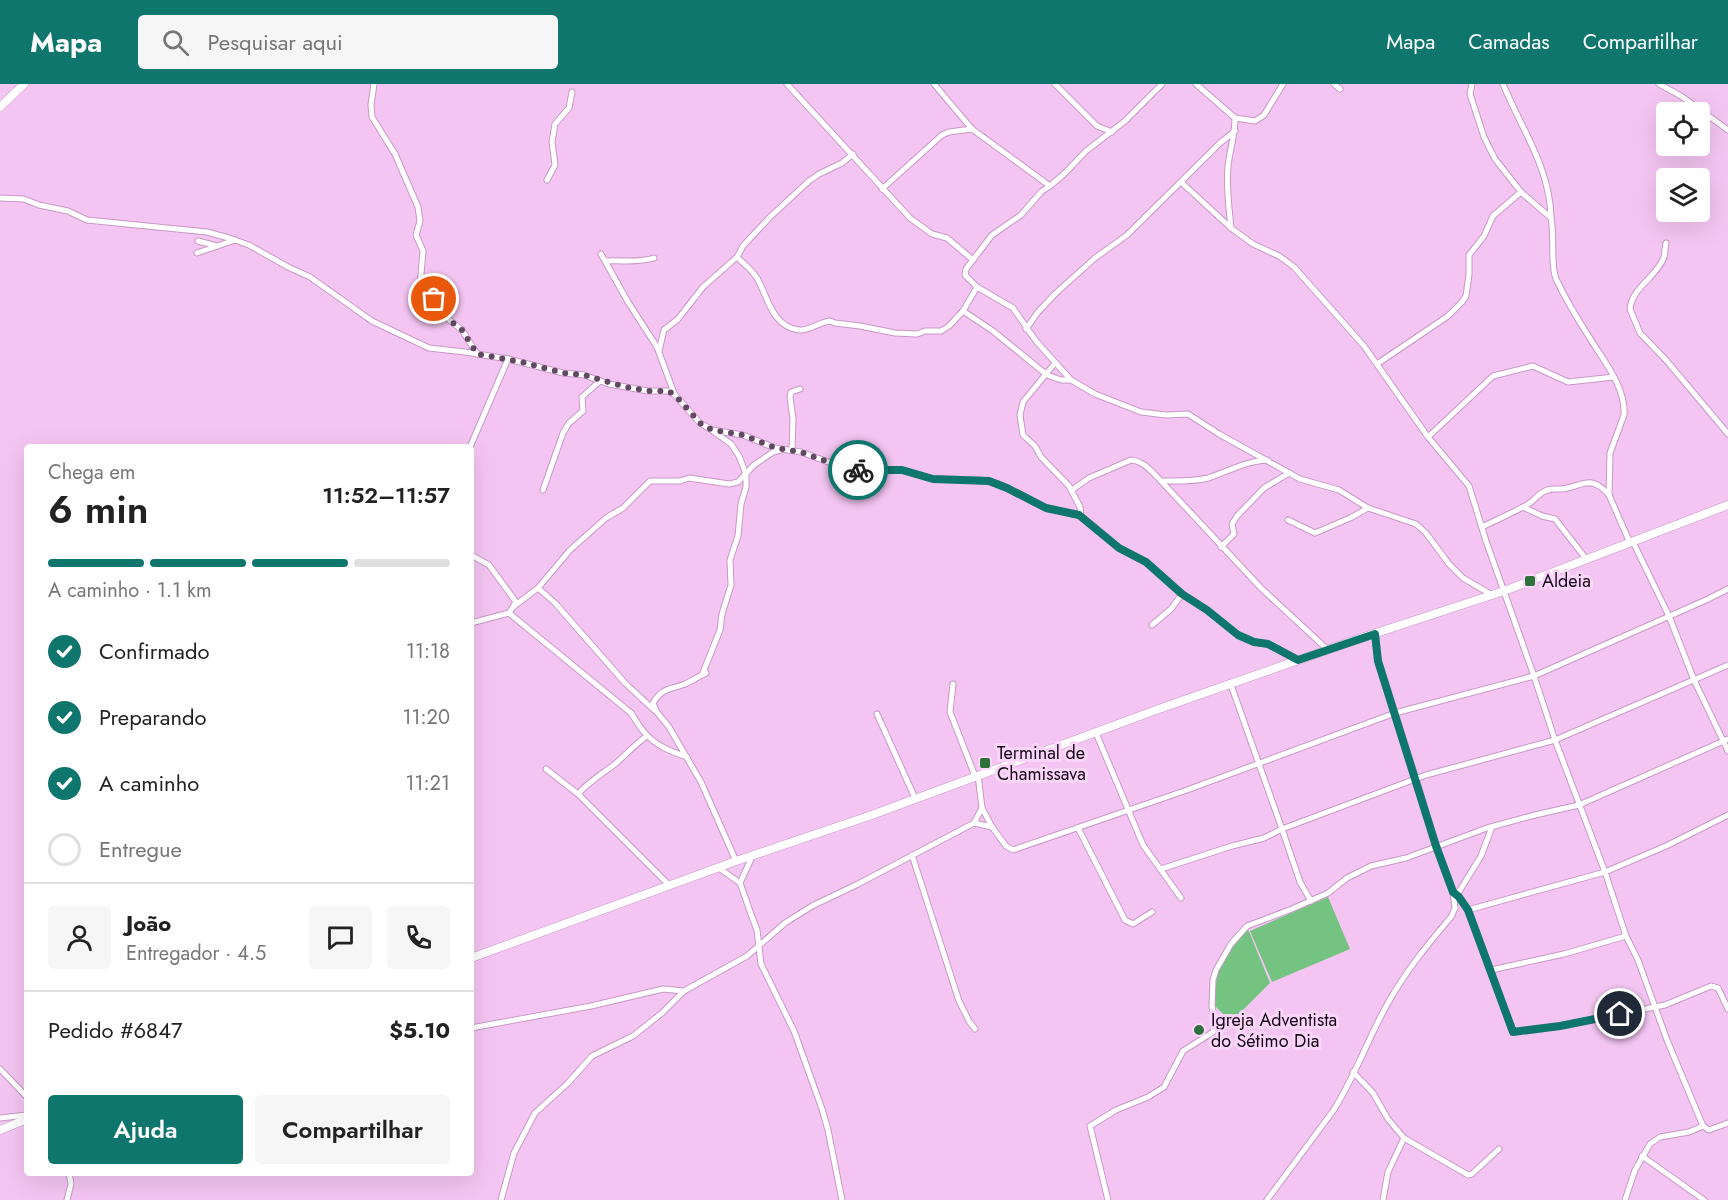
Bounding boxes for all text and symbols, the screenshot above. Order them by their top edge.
search box [138,15,558,69]
text: Mapa [30,22,102,63]
icon: search [159,26,192,59]
text: Pesquisar aqui [207,26,343,58]
text: Mapa [1386,27,1435,57]
text: Camadas [1468,27,1550,57]
text: Compartilhar [1583,27,1698,57]
map controls [1656,102,1710,222]
button: locate [1656,102,1710,156]
button: layers [1656,168,1710,222]
pin [408,273,459,324]
icon: bag [417,282,450,315]
courier [828,440,888,500]
icon: bike [842,454,875,487]
text: Chega em [48,458,135,487]
text: 11:52–11:57 [322,479,450,511]
text: 6 min [48,481,149,538]
place label: Aldeia [1542,568,1591,594]
marker: Aldeia [1523,574,1537,588]
text: A caminho · 1.1 km [48,576,212,605]
icon: check [48,635,81,668]
text: Confirmado [99,635,209,667]
text: 11:18 [406,637,450,666]
icon: check [48,701,81,734]
text: Preparando [99,701,207,733]
text: 11:20 [403,703,450,732]
place label: Terminal de Chamissava [997,740,1086,787]
marker: Terminal de Chamissava [978,756,992,770]
icon: check [48,767,81,800]
text: A caminho [99,767,199,799]
text: 11:21 [406,769,450,798]
text: Entregue [99,833,182,865]
button: person [48,906,111,969]
button: chat [309,906,372,969]
button: phone [387,906,450,969]
text: João [126,907,171,939]
text: Entregador · 4.5 [126,939,266,968]
pin [1594,988,1645,1039]
icon: home [1603,997,1636,1030]
place label: Igreja Adventista do Sétimo Dia [1211,1007,1337,1054]
text: Pedido #6847 [48,1014,183,1046]
text: $5.10 [389,1014,450,1046]
marker: Igreja Adventista do Sétimo Dia [1192,1023,1206,1037]
button: Ajuda [48,1095,243,1164]
button: Compartilhar [255,1095,450,1164]

